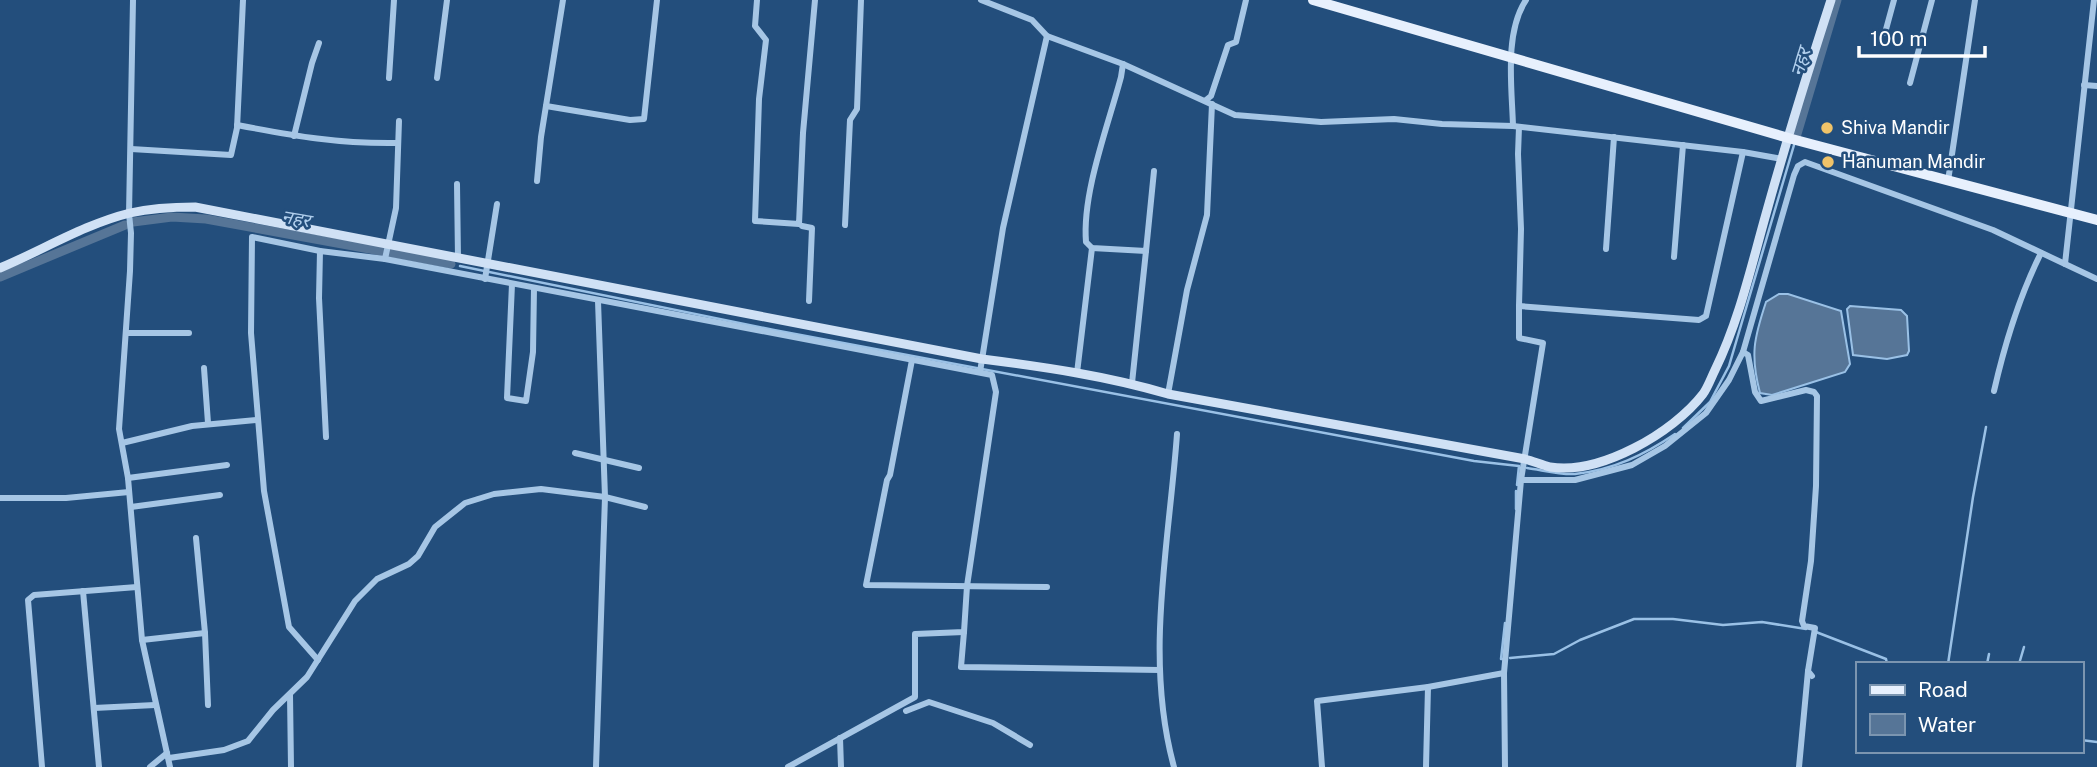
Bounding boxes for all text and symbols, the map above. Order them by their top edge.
scale bar [1859,14,1985,58]
text: 100 m [1870,26,1927,51]
water label: नहर [1785,41,1816,79]
place label: Shiva Mandir [1841,117,1950,138]
marker: Shiva Mandir [1819,120,1835,136]
place label: Hanuman Mandir [1842,151,1986,172]
marker: Hanuman Mandir [1820,154,1836,170]
water label: नहर [280,205,316,232]
legend [1856,662,2083,753]
text: Road [1918,677,1968,702]
text: Water [1918,712,1976,737]

